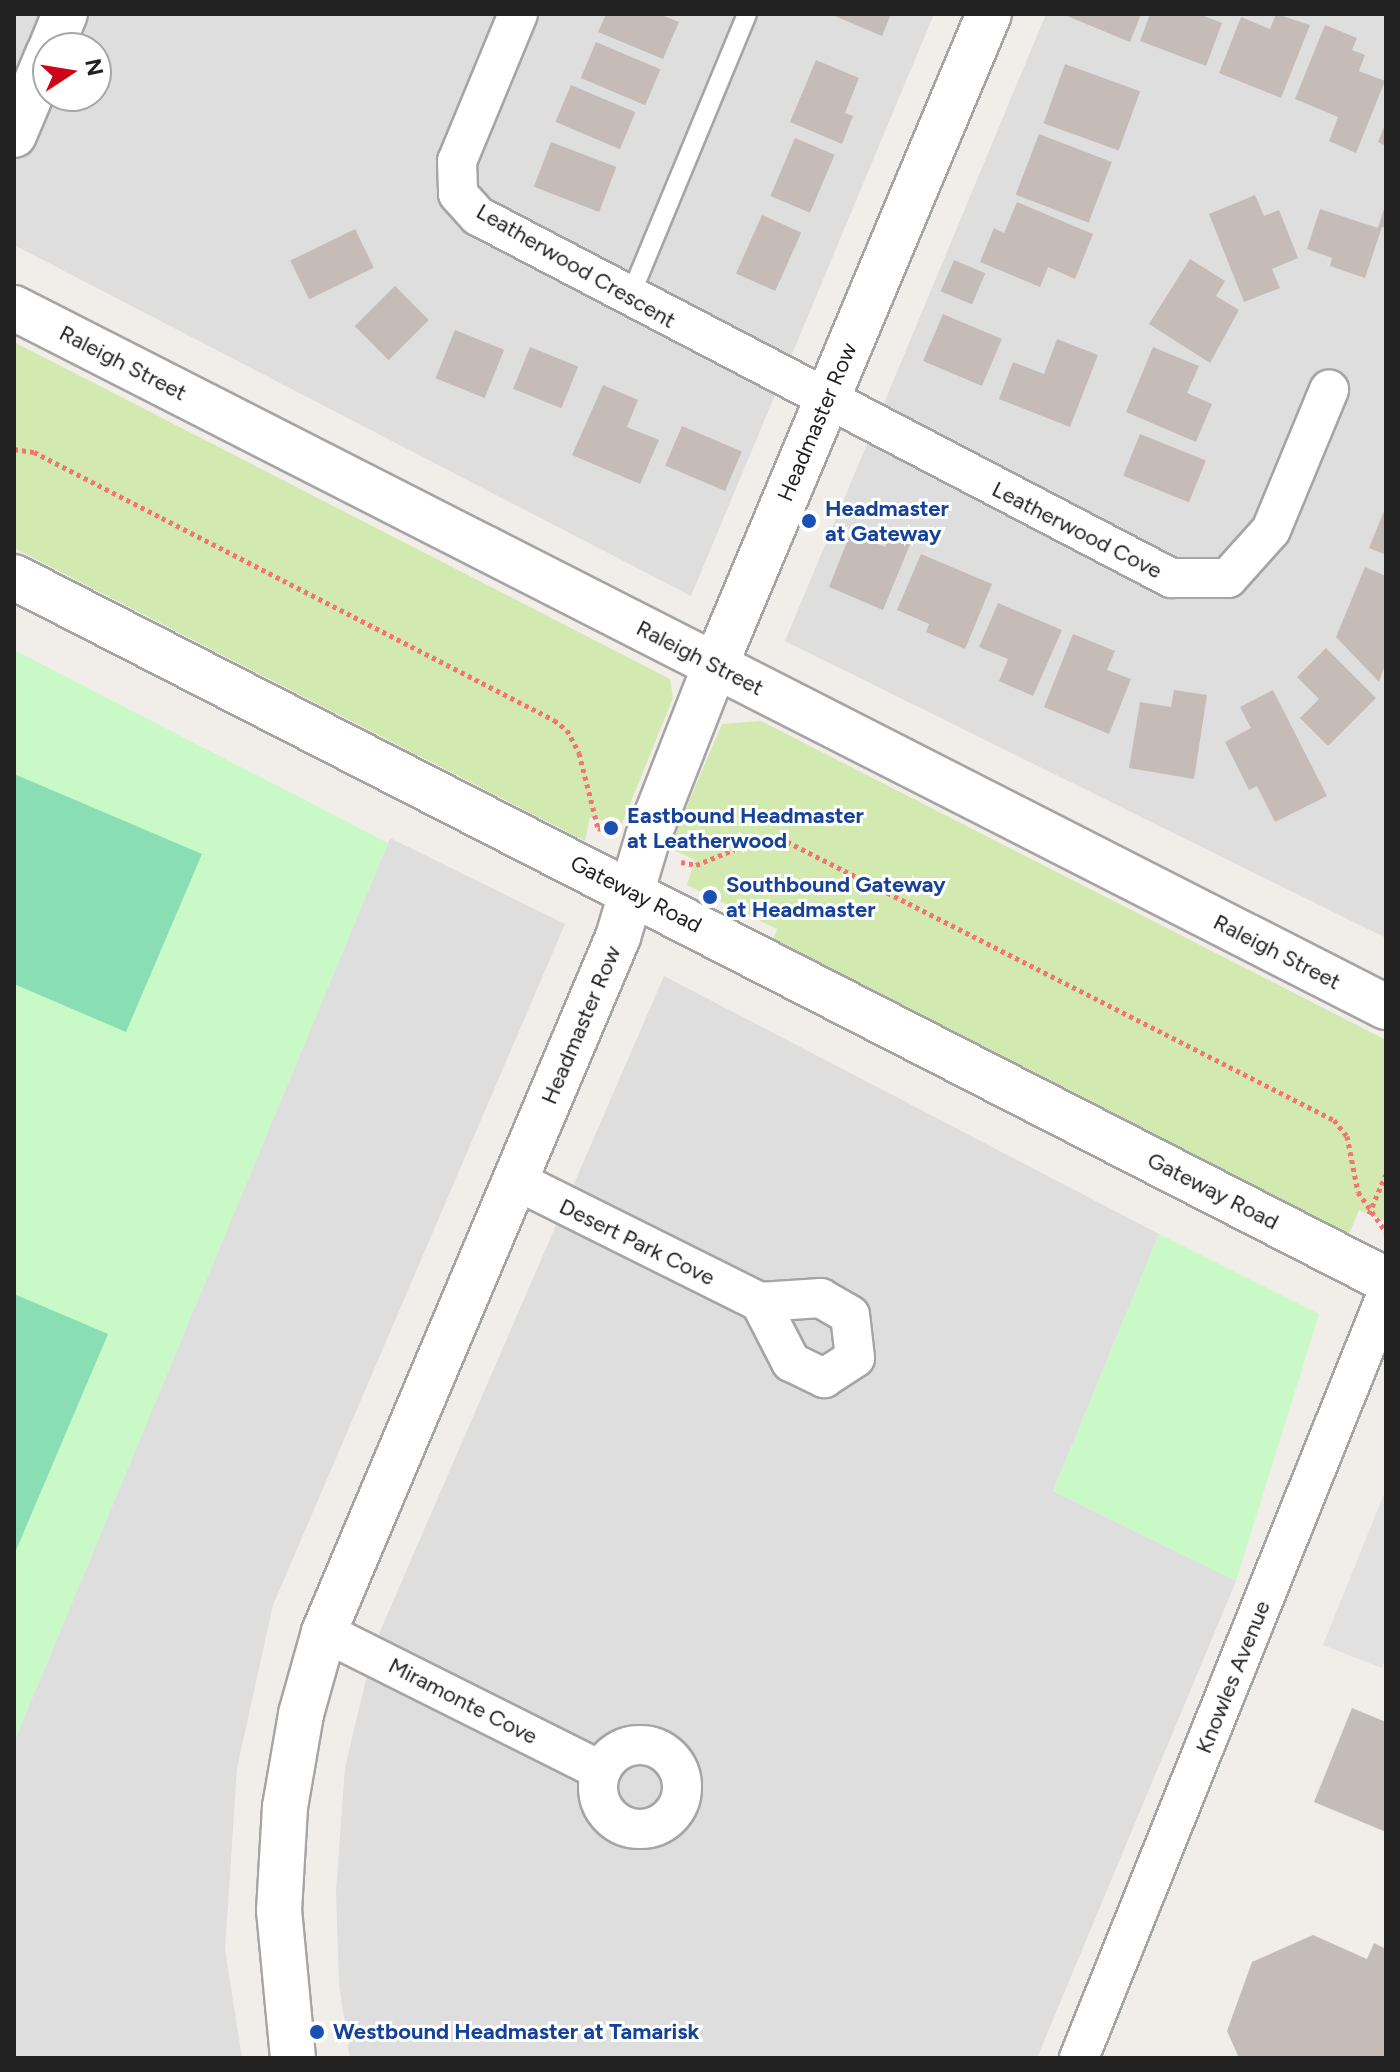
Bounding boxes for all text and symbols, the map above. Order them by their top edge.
north arrow [32,32,112,112]
text: N [79,56,109,78]
street label: Leatherwood Crescent [472,198,680,334]
street label: Raleigh Street [55,320,191,406]
street label: Headmaster Row [772,339,862,505]
street label: Leatherwood Cove [988,476,1166,584]
place label: Headmaster at Gateway [825,495,949,546]
marker: Headmaster at Gateway [800,512,818,530]
street label: Raleigh Street [632,615,768,701]
place label: Eastbound Headmaster at Leatherwood [627,802,864,854]
marker: Eastbound Headmaster at Leatherwood [602,819,620,837]
street label: Gateway Road [566,850,706,938]
place label: Southbound Gateway at Headmaster [726,871,946,922]
marker: Southbound Gateway at Headmaster [701,888,719,906]
street label: Raleigh Street [1209,909,1345,995]
street label: Headmaster Row [536,942,626,1108]
street label: Gateway Road [1143,1147,1283,1235]
street label: Desert Park Cove [555,1193,719,1291]
street label: Knowles Avenue [1190,1597,1276,1757]
street label: Miramonte Cove [384,1652,542,1750]
place label: Westbound Headmaster at Tamarisk [333,2019,699,2045]
marker: Westbound Headmaster at Tamarisk [308,2023,326,2041]

